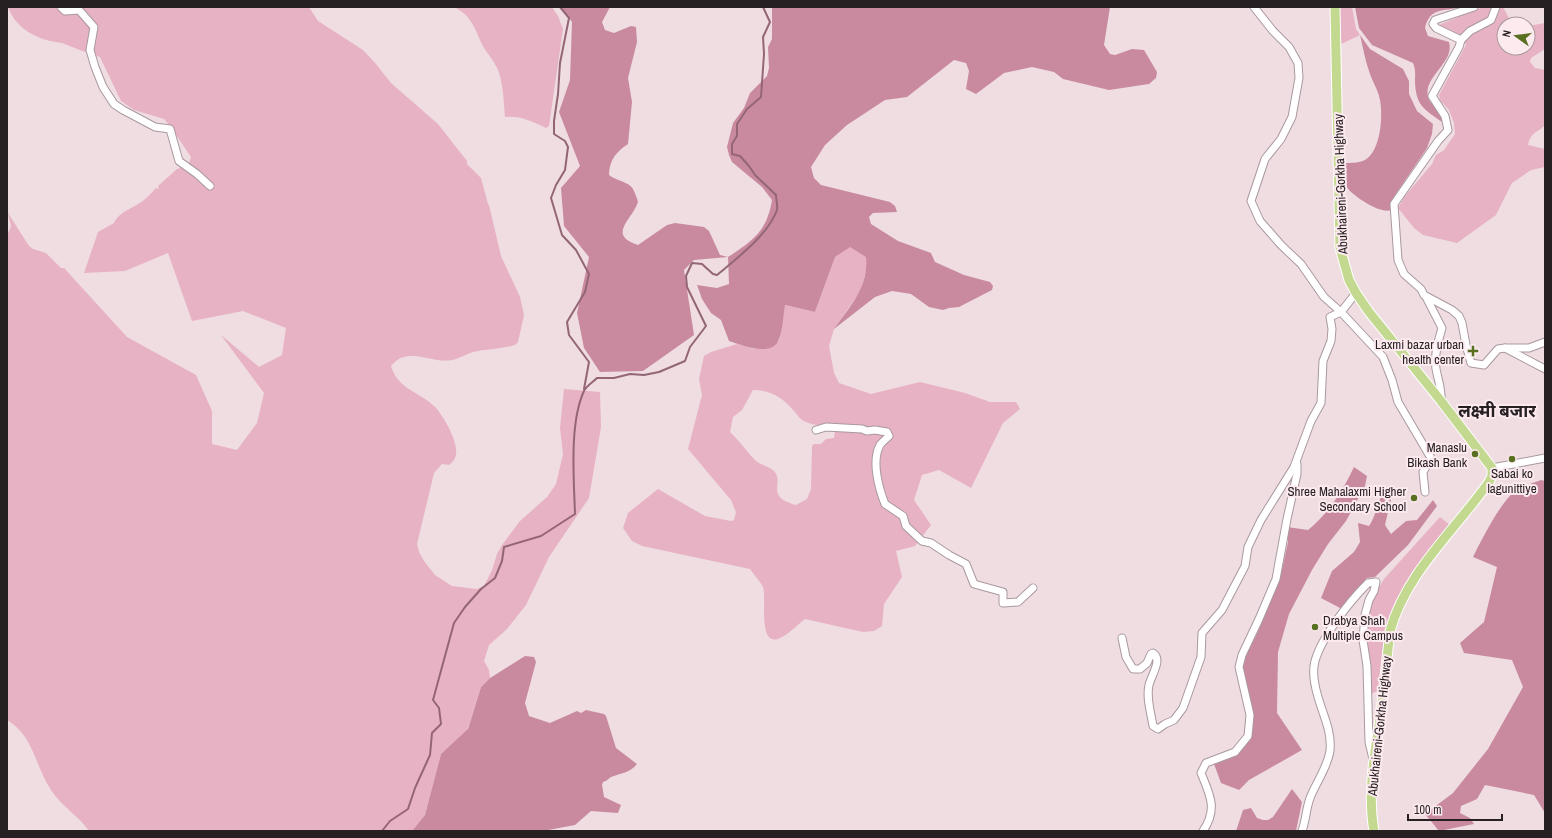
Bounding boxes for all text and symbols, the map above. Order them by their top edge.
north arrow [1496,16,1536,56]
text: N [1499,29,1514,38]
street label: Abukhaireni-Gorkha Highway [1330,113,1351,255]
place label: Laxmi bazar urban health center [1375,336,1464,368]
marker: Laxmi bazar urban health center [1467,345,1479,357]
district label: लक्ष्मी बजार [1458,399,1536,422]
place label: Manaslu Bikash Bank [1407,439,1468,471]
marker: Manaslu Bikash Bank [1470,449,1480,459]
marker: Sabai ko lagunittiye [1507,454,1517,464]
place label: Sabai ko lagunittiye [1487,465,1537,497]
place label: Shree Mahalaxmi Higher Secondary School [1288,483,1406,515]
marker: Shree Mahalaxmi Higher Secondary School [1409,493,1419,503]
place label: Drabya Shah Multiple Campus [1323,612,1403,644]
marker: Drabya Shah Multiple Campus [1310,622,1320,632]
street label: Abukhaireni-Gorkha Highway [1364,655,1395,798]
scale bar [1408,796,1502,822]
text: 100 m [1414,802,1441,818]

